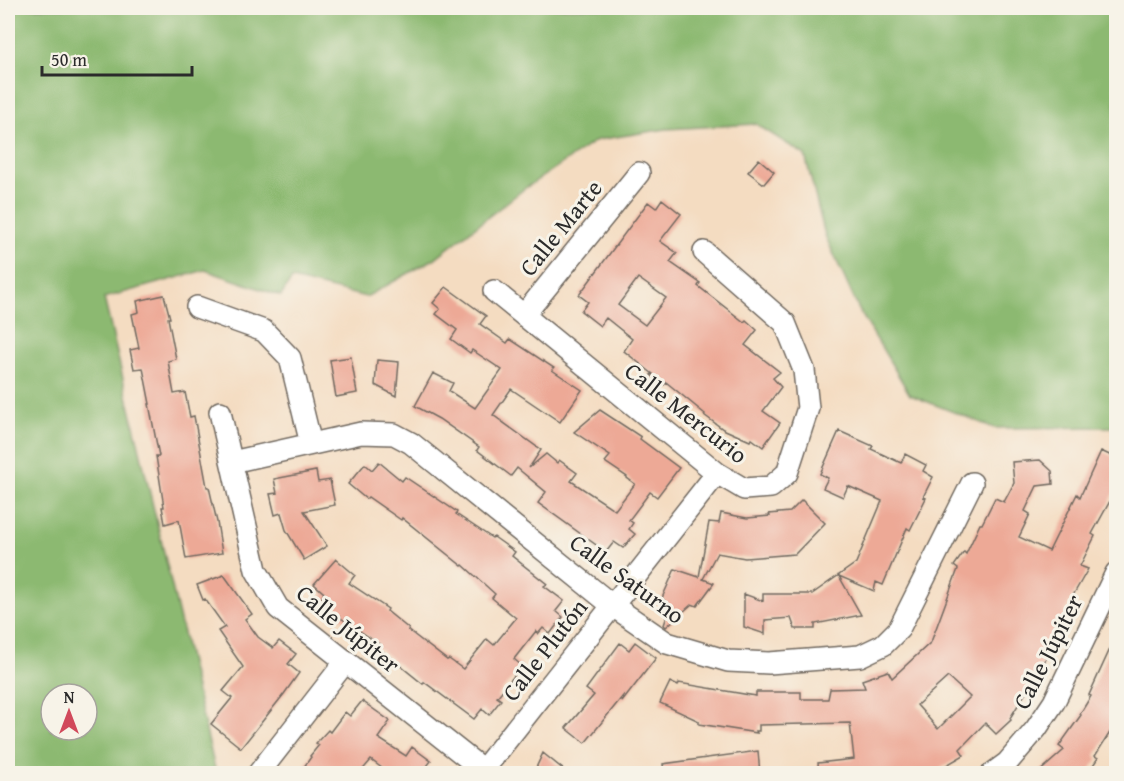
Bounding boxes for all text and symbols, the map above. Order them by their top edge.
scale bar [42,39,192,77]
text: 50 m [51,46,87,73]
street label: Calle Marte [511,172,610,283]
street label: Calle Mercurio [617,353,755,472]
street label: Calle Saturno [563,525,692,632]
street label: Calle Júpiter [289,576,408,681]
street label: Calle Júpiter [1004,588,1091,715]
street label: Calle Plutón [493,591,596,708]
north arrow [39,682,99,742]
text: N [64,685,75,709]

